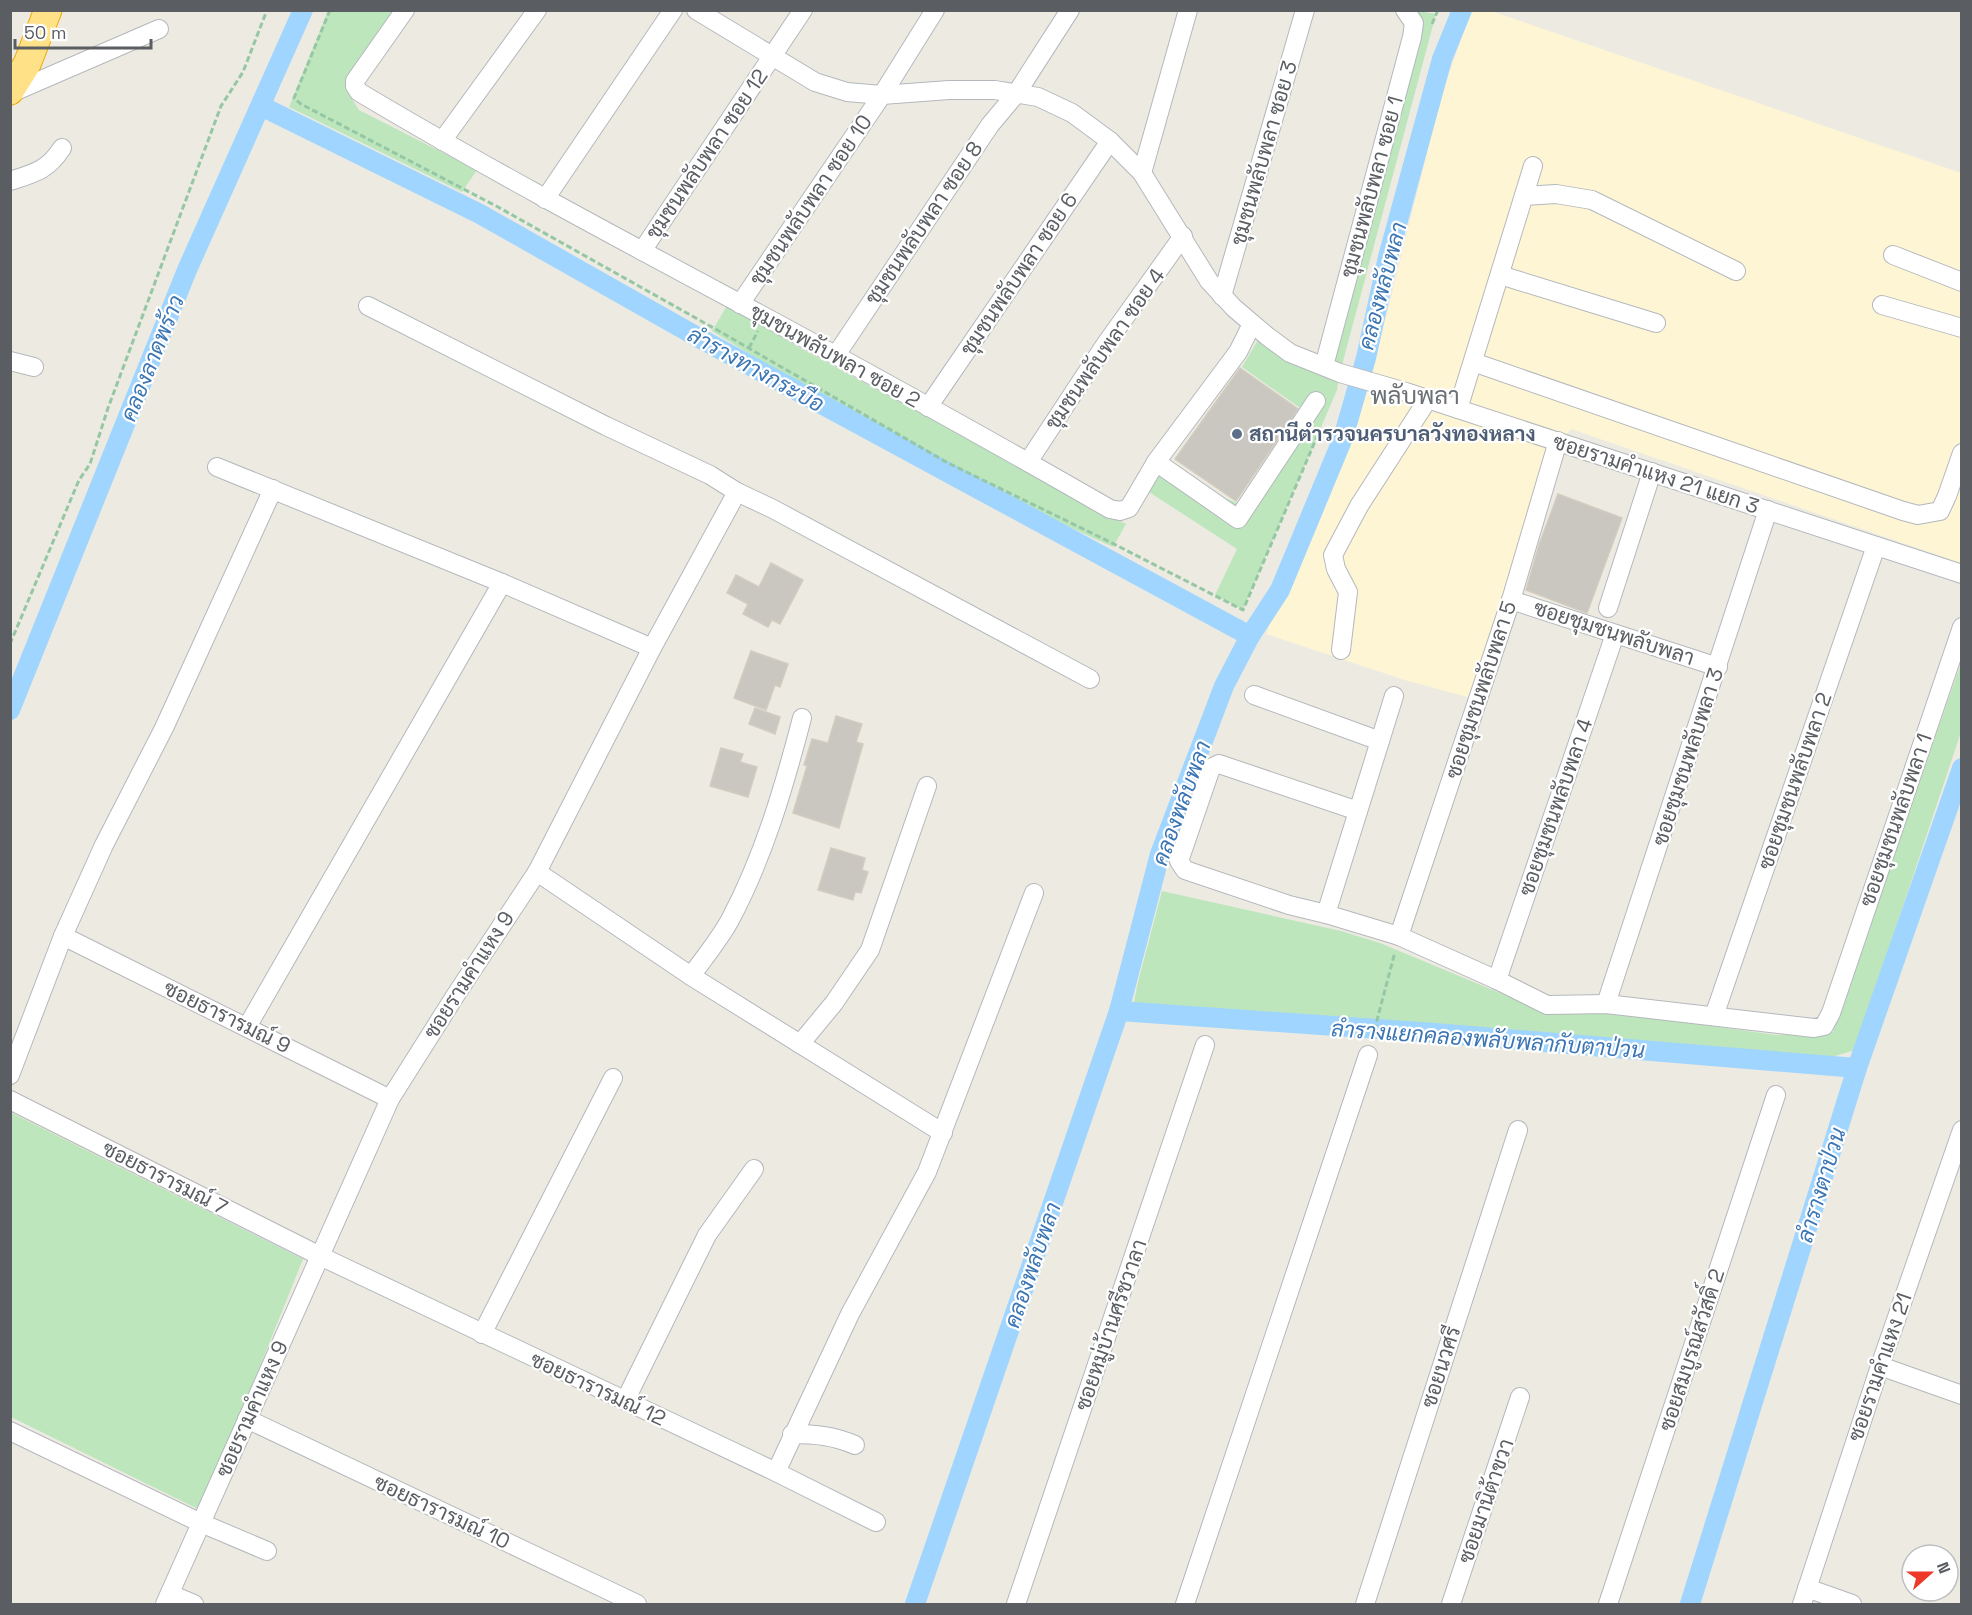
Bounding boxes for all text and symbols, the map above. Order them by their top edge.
scale bar [15,12,152,50]
text: 50 m [24,21,66,44]
street label: ชุมชนพลับพลา ซอย 3 [1224,57,1304,249]
street label: ชุมชนพลับพลา ซอย 12 [640,63,774,245]
street label: ชุมชนพลับพลา ซอย 1 [1334,93,1410,281]
street label: ชุมชนพลับพลา ซอย 10 [743,109,879,291]
street label: ชุมชนพลับพลา ซอย 8 [859,136,989,310]
street label: ชุมชนพลับพลา ซอย 6 [954,187,1084,361]
water label: คลองพลับพลา [1352,219,1412,353]
street label: ชุมชนพลับพลา ซอย 4 [1039,263,1171,435]
water label: คลองลาดพร้าว [114,291,190,425]
street label: ชุมชนพลับพลา ซอย 2 [745,298,925,414]
water label: ลำรางทางกระบือ [683,320,829,418]
district label: พลับพลา [1370,380,1460,411]
place label: สถานีตำรวจนครบาลวังทองหลาง [1249,420,1536,447]
marker: สถานีตำรวจนครบาลวังทองหลาง [1230,427,1244,441]
street label: ซอยรามคำแหง 21 แยก 3 [1550,427,1763,520]
street label: ซอยชุมชนพลับพลา [1530,594,1698,672]
street label: ซอยชุมชนพลับพลา 5 [1439,598,1523,782]
street label: ซอยชุมชนพลับพลา 3 [1646,665,1730,849]
street label: ซอยชุมชนพลับพลา 2 [1752,689,1838,873]
street label: ซอยชุมชนพลับพลา 4 [1513,715,1599,899]
street label: ซอยชุมชนพลับพลา 1 [1853,730,1939,910]
water label: คลองพลับพลา [1145,737,1217,869]
street label: ซอยรามคำแหง 9 [417,906,520,1044]
street label: ซอยธารารมณ์ 9 [159,974,295,1059]
water label: ลำรางแยกคลองพลับพลากับตาป่วน [1330,1014,1646,1064]
water label: ลำรางตาป่วน [1790,1124,1852,1246]
street label: ซอยธารารมณ์ 7 [98,1134,232,1221]
water label: คลองพลับพลา [997,1199,1067,1331]
street label: ซอยหมู่บ้านศรีชวาลา [1069,1236,1154,1415]
street label: ซอยสมบูรณ์สวัสดิ์ 2 [1647,1263,1732,1435]
street label: ซอยรามคำแหง 21 [1841,1289,1918,1445]
street label: ซอยนวศรี [1415,1323,1466,1411]
street label: ซอยรามคำแหง 9 [209,1336,294,1481]
street label: ซอยธารารมณ์ 12 [526,1345,670,1432]
street label: ซอยมานิต้าขวา [1452,1435,1519,1567]
street label: ซอยธารารมณ์ 10 [370,1468,515,1555]
north arrow [1900,1543,1960,1603]
text: N [1932,1559,1955,1577]

